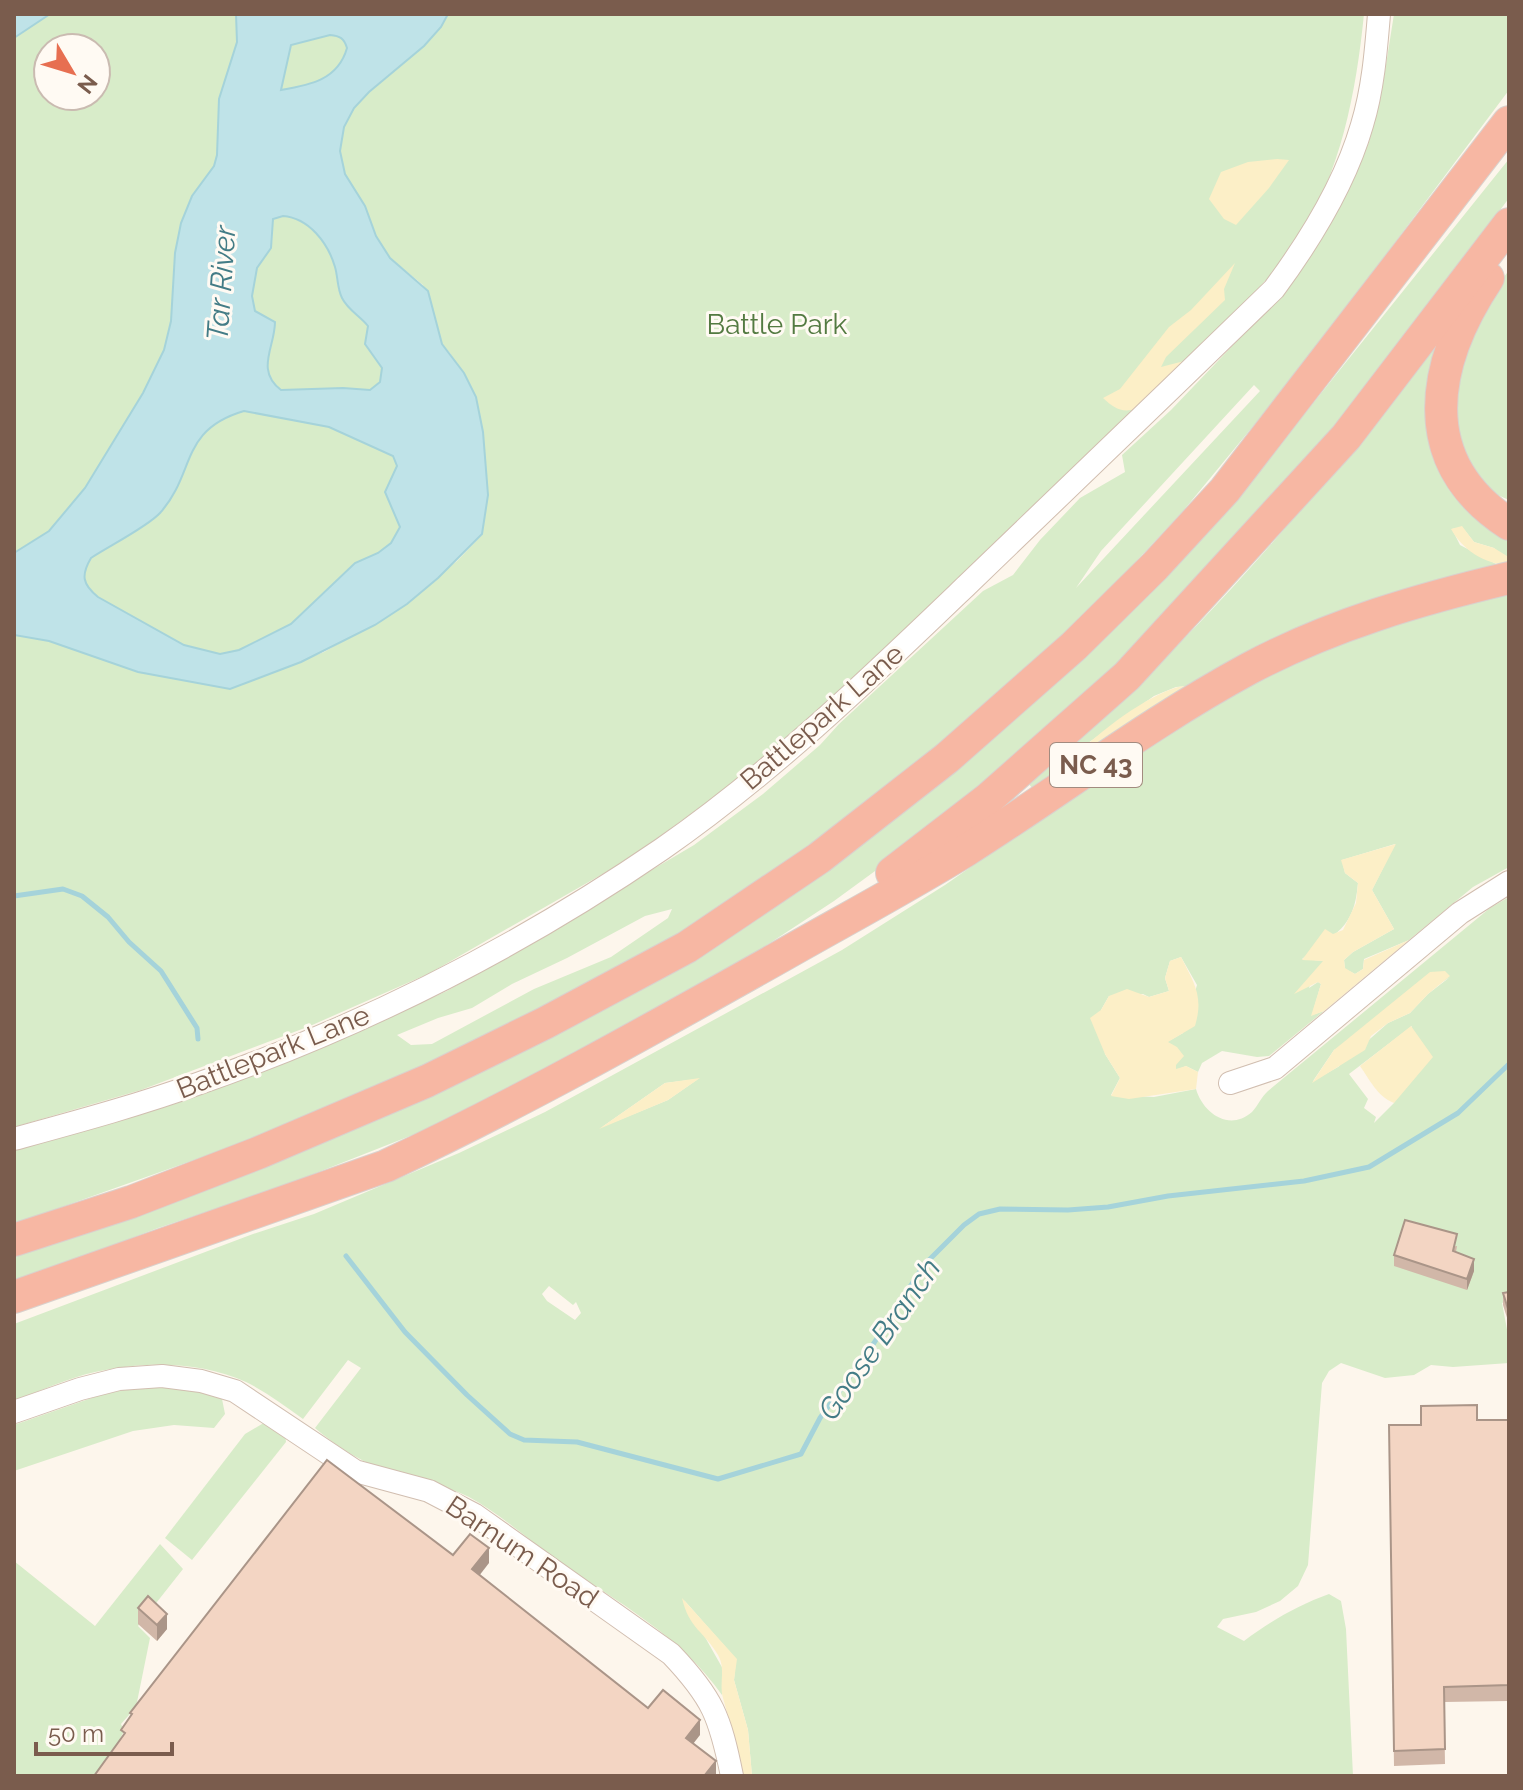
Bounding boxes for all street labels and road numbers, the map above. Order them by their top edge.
street label: Battlepark Lane [734,637,910,797]
road number: NC 43 [1050,743,1142,787]
street label: Battlepark Lane [172,998,374,1106]
street label: Barnum Road [440,1489,604,1615]

